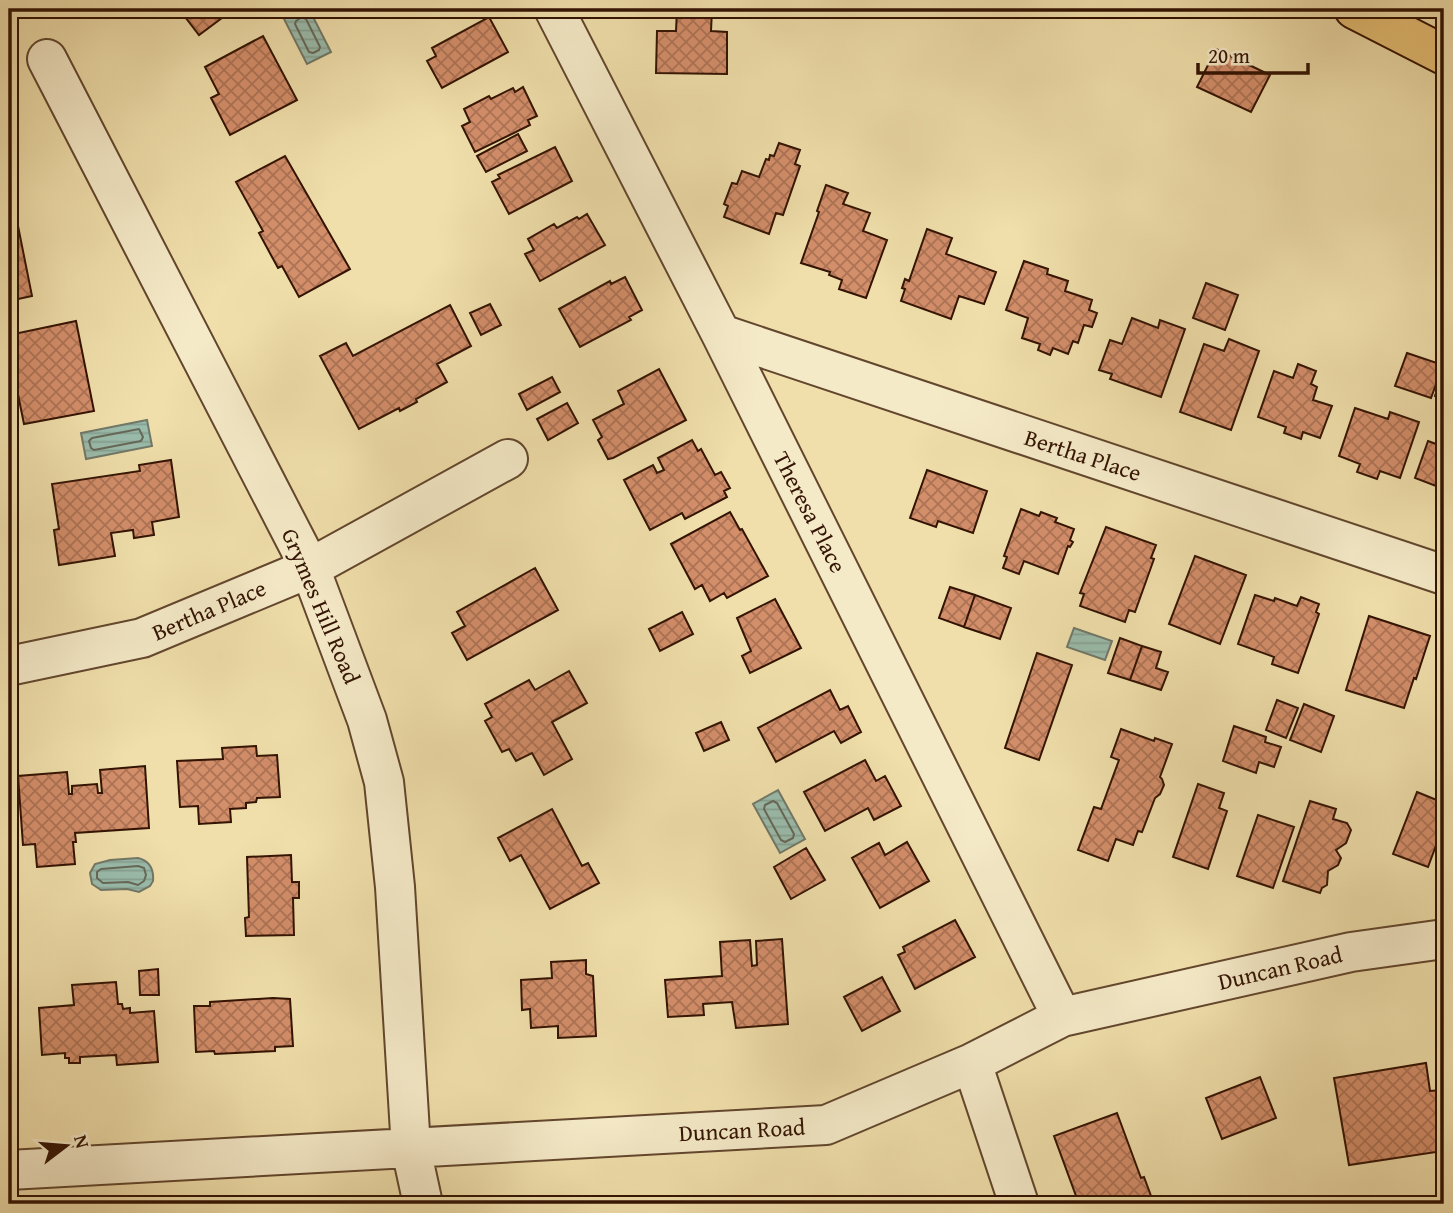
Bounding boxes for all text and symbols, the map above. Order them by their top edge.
scale bar [1198,32,1308,76]
text: 20 m [1208,40,1250,71]
street label: Bertha Place [1021,420,1146,489]
street label: Theresa Place [766,445,855,578]
street label: Grymes Hill Road [274,523,369,689]
street label: Bertha Place [147,571,271,648]
street label: Duncan Road [1215,937,1346,998]
street label: Duncan Road [678,1110,807,1149]
north arrow [32,1112,102,1182]
text: N [67,1131,98,1152]

